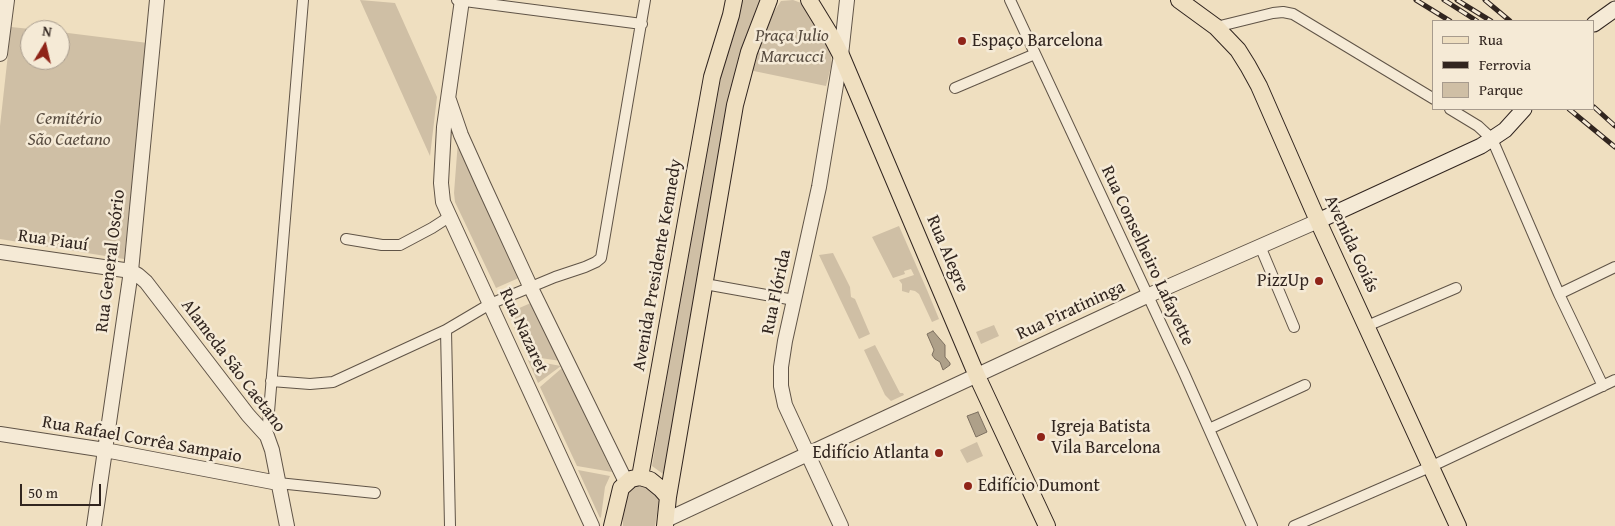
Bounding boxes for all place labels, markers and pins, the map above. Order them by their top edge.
place label: Espaço Barcelona [972,30,1103,52]
marker: Espaço Barcelona [956,35,968,47]
place label: PizzUp [1257,270,1309,292]
marker: PizzUp [1313,275,1325,287]
place label: Igreja Batista Vila Barcelona [1051,416,1161,458]
marker: Igreja Batista Vila Barcelona [1035,431,1047,443]
place label: Edifício Atlanta [812,442,929,464]
marker: Edifício Atlanta [933,447,945,459]
place label: Edifício Dumont [978,475,1100,497]
marker: Edifício Dumont [962,480,974,492]

